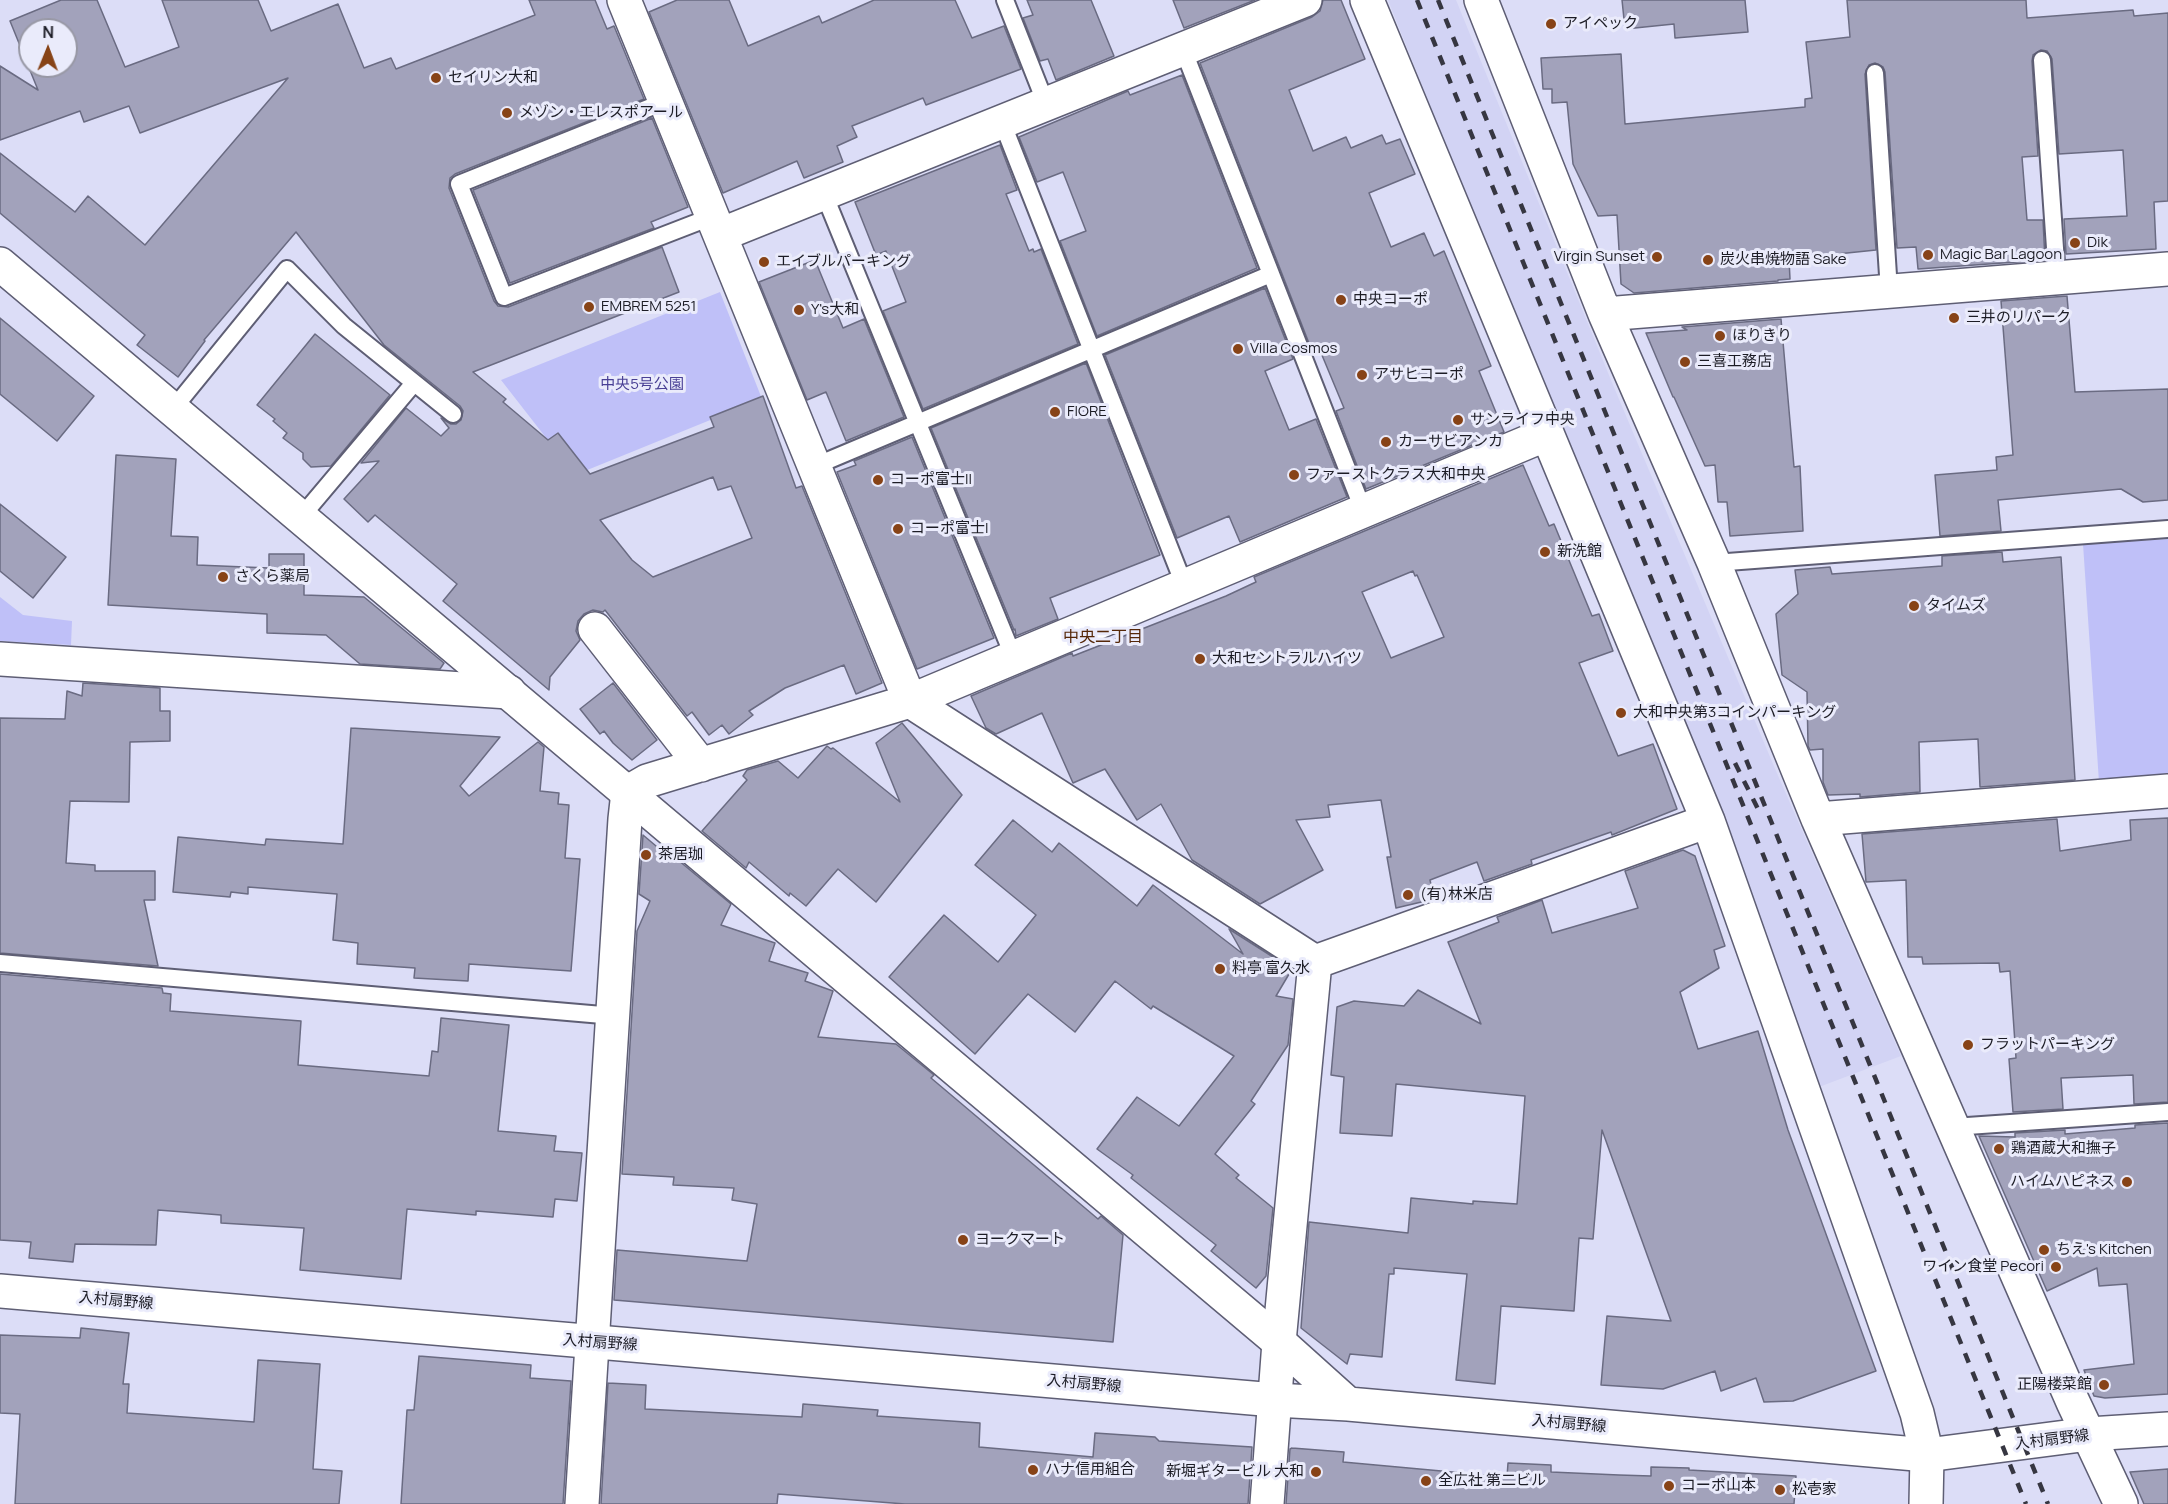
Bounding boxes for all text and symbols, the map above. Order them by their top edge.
place label: アイペック [1563,15,1638,33]
marker: アイペック [1544,17,1558,31]
north arrow [18,18,78,78]
text: N [42,21,54,43]
place label: セイリン大和 [448,69,538,87]
marker: セイリン大和 [429,71,443,85]
place label: メゾン・エレスポアール [519,104,683,122]
marker: メゾン・エレスポアール [500,106,514,120]
place label: Dik [2087,234,2108,252]
marker: Dik [2068,236,2082,250]
place label: Magic Bar Lagoon [1940,246,2062,264]
place label: Virgin Sunset [1554,248,1645,266]
marker: Magic Bar Lagoon [1921,248,1935,262]
marker: Virgin Sunset [1650,250,1664,264]
place label: 炭火串焼物語 Sake [1720,251,1847,269]
place label: エイブルパーキング [776,253,911,271]
marker: 炭火串焼物語 Sake [1701,253,1715,267]
marker: エイブルパーキング [757,255,771,269]
place label: 中央コーポ [1353,291,1428,309]
marker: 中央コーポ [1334,293,1348,307]
place label: EMBREM 5251 [601,298,696,316]
marker: EMBREM 5251 [582,300,596,314]
place label: Y's大和 [811,301,859,319]
marker: Y's大和 [792,303,806,317]
place label: 三井のリパーク [1966,309,2071,327]
marker: 三井のリパーク [1947,311,1961,325]
place label: ほりきり [1732,327,1792,345]
marker: ほりきり [1713,329,1727,343]
place label: Villa Cosmos [1250,340,1337,358]
marker: Villa Cosmos [1231,342,1245,356]
place label: 三喜工務店 [1697,353,1772,371]
marker: 三喜工務店 [1678,355,1692,369]
place label: アサヒコーポ [1374,366,1464,384]
marker: アサヒコーポ [1355,368,1369,382]
park label: 中央5号公園 [600,376,684,394]
place label: FIORE [1067,403,1107,421]
marker: FIORE [1048,405,1062,419]
place label: サンライフ中央 [1470,411,1575,429]
marker: サンライフ中央 [1451,413,1465,427]
place label: カーサビアンカ [1398,433,1503,451]
marker: カーサビアンカ [1379,435,1393,449]
place label: ファーストクラス大和中央 [1306,466,1486,484]
marker: ファーストクラス大和中央 [1287,468,1301,482]
place label: コーポ富士II [890,471,972,489]
marker: コーポ富士II [871,473,885,487]
place label: コーポ富士I [910,520,989,538]
marker: コーポ富士I [891,522,905,536]
place label: 新洗館 [1557,543,1602,561]
marker: 新洗館 [1538,545,1552,559]
place label: さくら薬局 [235,568,310,586]
marker: さくら薬局 [216,570,230,584]
place label: タイムズ [1926,597,1986,615]
marker: タイムズ [1907,599,1921,613]
district label: 中央二丁目 [1063,628,1143,648]
place label: 大和セントラルハイツ [1212,650,1362,668]
marker: 大和セントラルハイツ [1193,652,1207,666]
place label: 大和中央第3コインパーキング [1633,704,1836,722]
marker: 大和中央第3コインパーキング [1614,706,1628,720]
place label: 茶居珈 [658,846,703,864]
marker: 茶居珈 [639,848,653,862]
place label: (有)林米店 [1420,886,1493,904]
marker: (有)林米店 [1401,888,1415,902]
place label: 料亭 富久水 [1232,960,1310,978]
marker: 料亭 富久水 [1213,962,1227,976]
place label: フラットパーキング [1980,1036,2115,1054]
marker: フラットパーキング [1961,1038,1975,1052]
place label: 鶏酒蔵大和撫子 [2011,1140,2116,1158]
marker: 鶏酒蔵大和撫子 [1992,1142,2006,1156]
place label: ハイムハピネス [2010,1173,2115,1191]
marker: ハイムハピネス [2120,1175,2134,1189]
place label: ヨークマート [975,1231,1065,1249]
marker: ヨークマート [956,1233,970,1247]
place label: ちえ's Kitchen [2056,1241,2152,1259]
marker: ちえ's Kitchen [2037,1243,2051,1257]
place label: ワイン食堂 Pecori [1922,1258,2044,1276]
marker: ワイン食堂 Pecori [2049,1260,2063,1274]
street label: 入村扇野線 [78,1289,154,1313]
street label: 入村扇野線 [562,1331,638,1355]
street label: 入村扇野線 [1046,1372,1122,1396]
place label: 正陽楼菜館 [2017,1376,2092,1394]
marker: 正陽楼菜館 [2097,1378,2111,1392]
street label: 入村扇野線 [1531,1412,1607,1436]
street label: 入村扇野線 [2014,1426,2090,1454]
place label: ハナ信用組合 [1045,1461,1135,1479]
marker: ハナ信用組合 [1026,1463,1040,1477]
place label: 新堀ギタービル 大和 [1166,1463,1304,1481]
marker: 新堀ギタービル 大和 [1309,1465,1323,1479]
place label: 全広社 第二ビル [1438,1472,1546,1490]
marker: 全広社 第二ビル [1419,1474,1433,1488]
place label: コーポ山本 [1681,1477,1756,1495]
marker: コーポ山本 [1662,1479,1676,1493]
place label: 松壱家 [1792,1481,1837,1499]
marker: 松壱家 [1773,1483,1787,1497]

